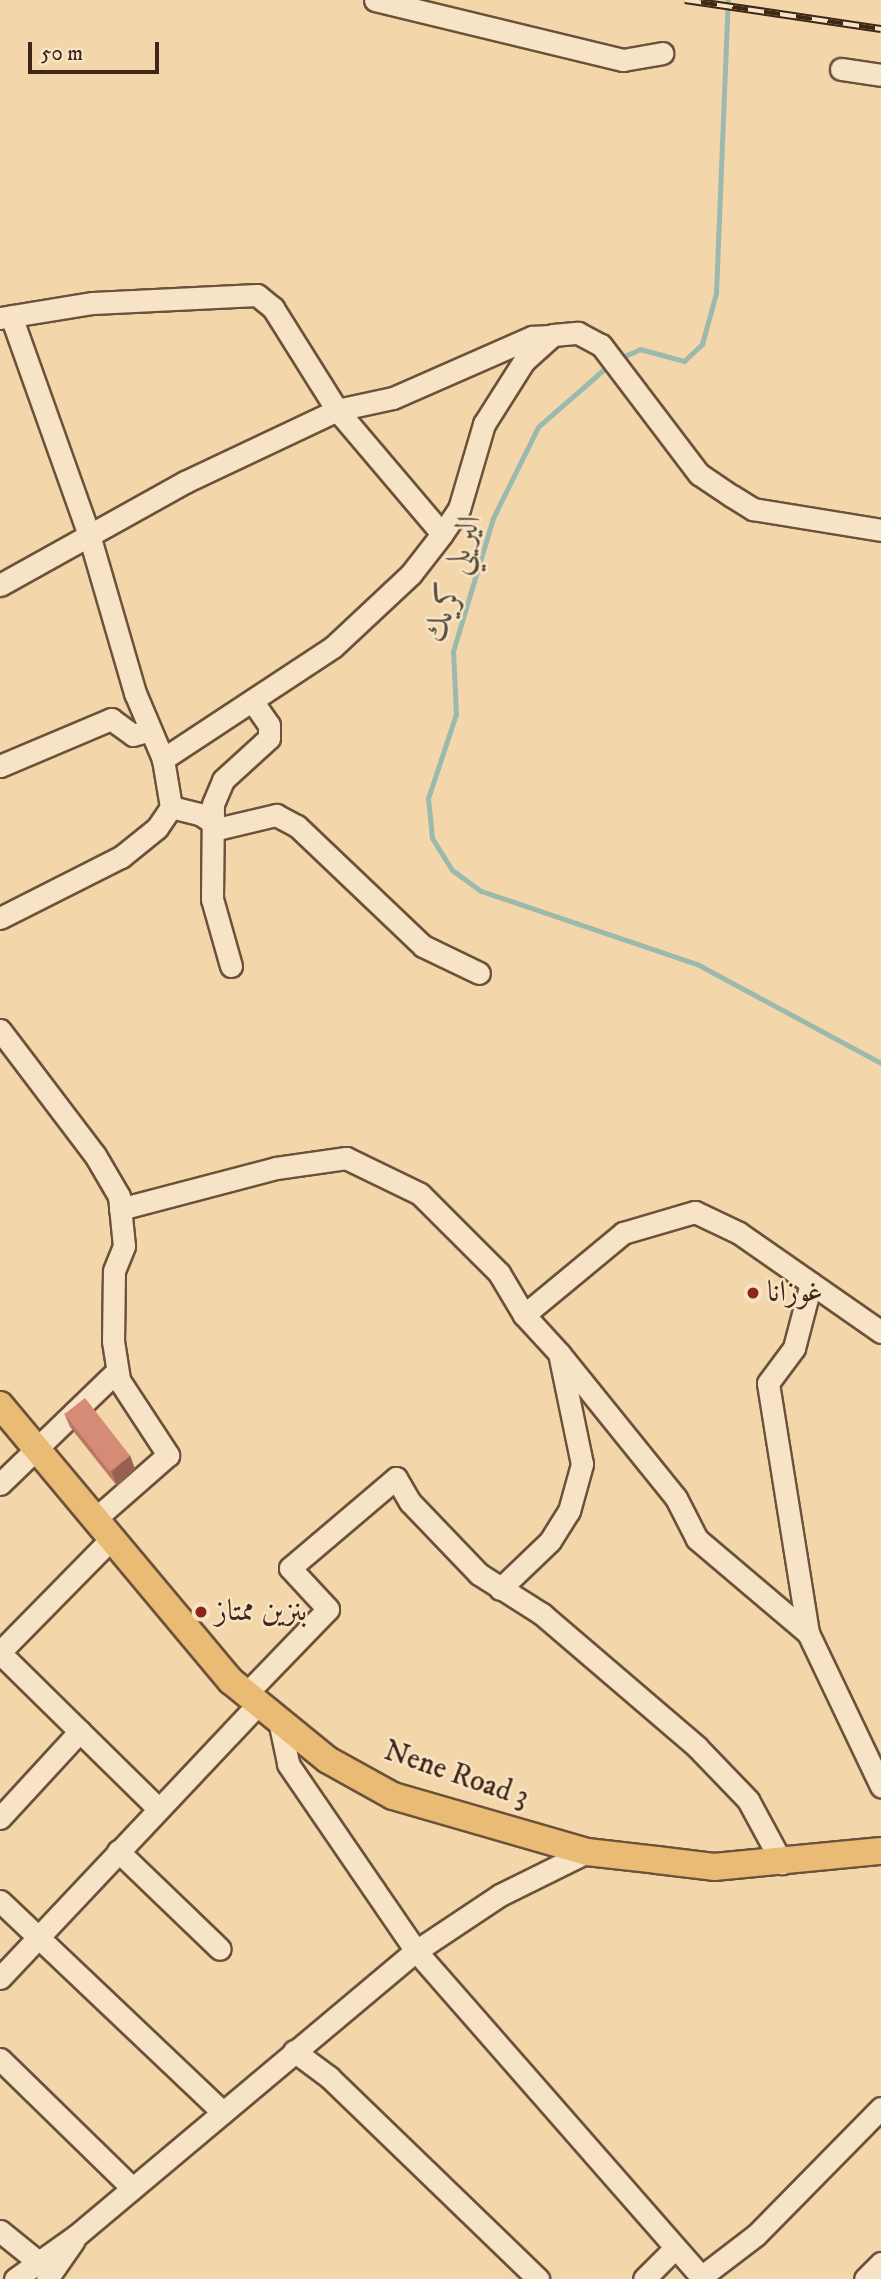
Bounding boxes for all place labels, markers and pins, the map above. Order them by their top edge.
place label: غوزانا [767,1275,823,1311]
marker: غوزانا [745,1285,761,1301]
place label: بنزين ممتاز [215,1594,307,1630]
marker: بنزين ممتاز [193,1604,209,1620]

